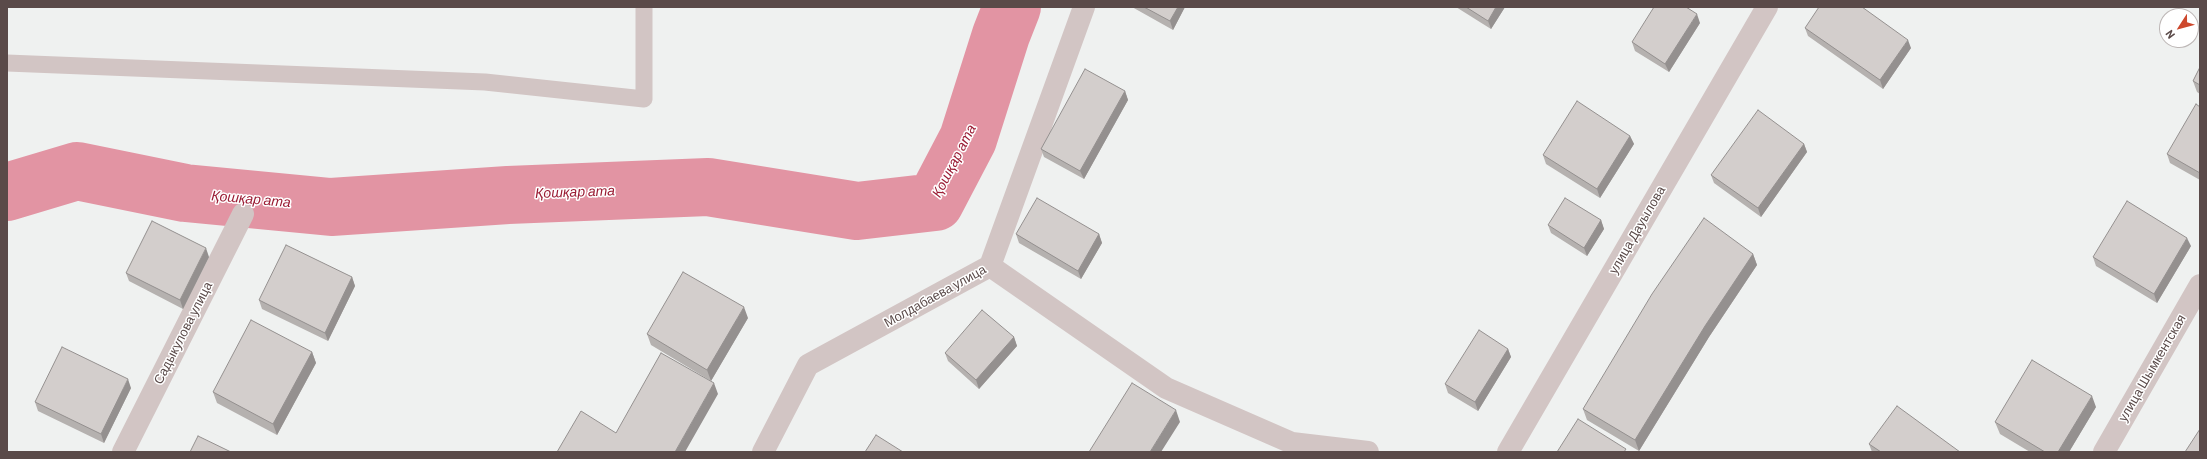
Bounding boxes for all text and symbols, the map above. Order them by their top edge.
north arrow [2159,8,2199,48]
text: N [2162,28,2177,42]
water label: Қошқар ата [928,122,980,200]
water label: Қошқар ата [535,182,615,202]
street label: улица Дауылова [1605,183,1669,277]
water label: Қошқар ата [211,187,291,211]
street label: Молдабаева улица [881,261,989,331]
street label: Садыкулова улица [150,279,216,387]
street label: улица Шымкентская [2115,312,2189,424]

